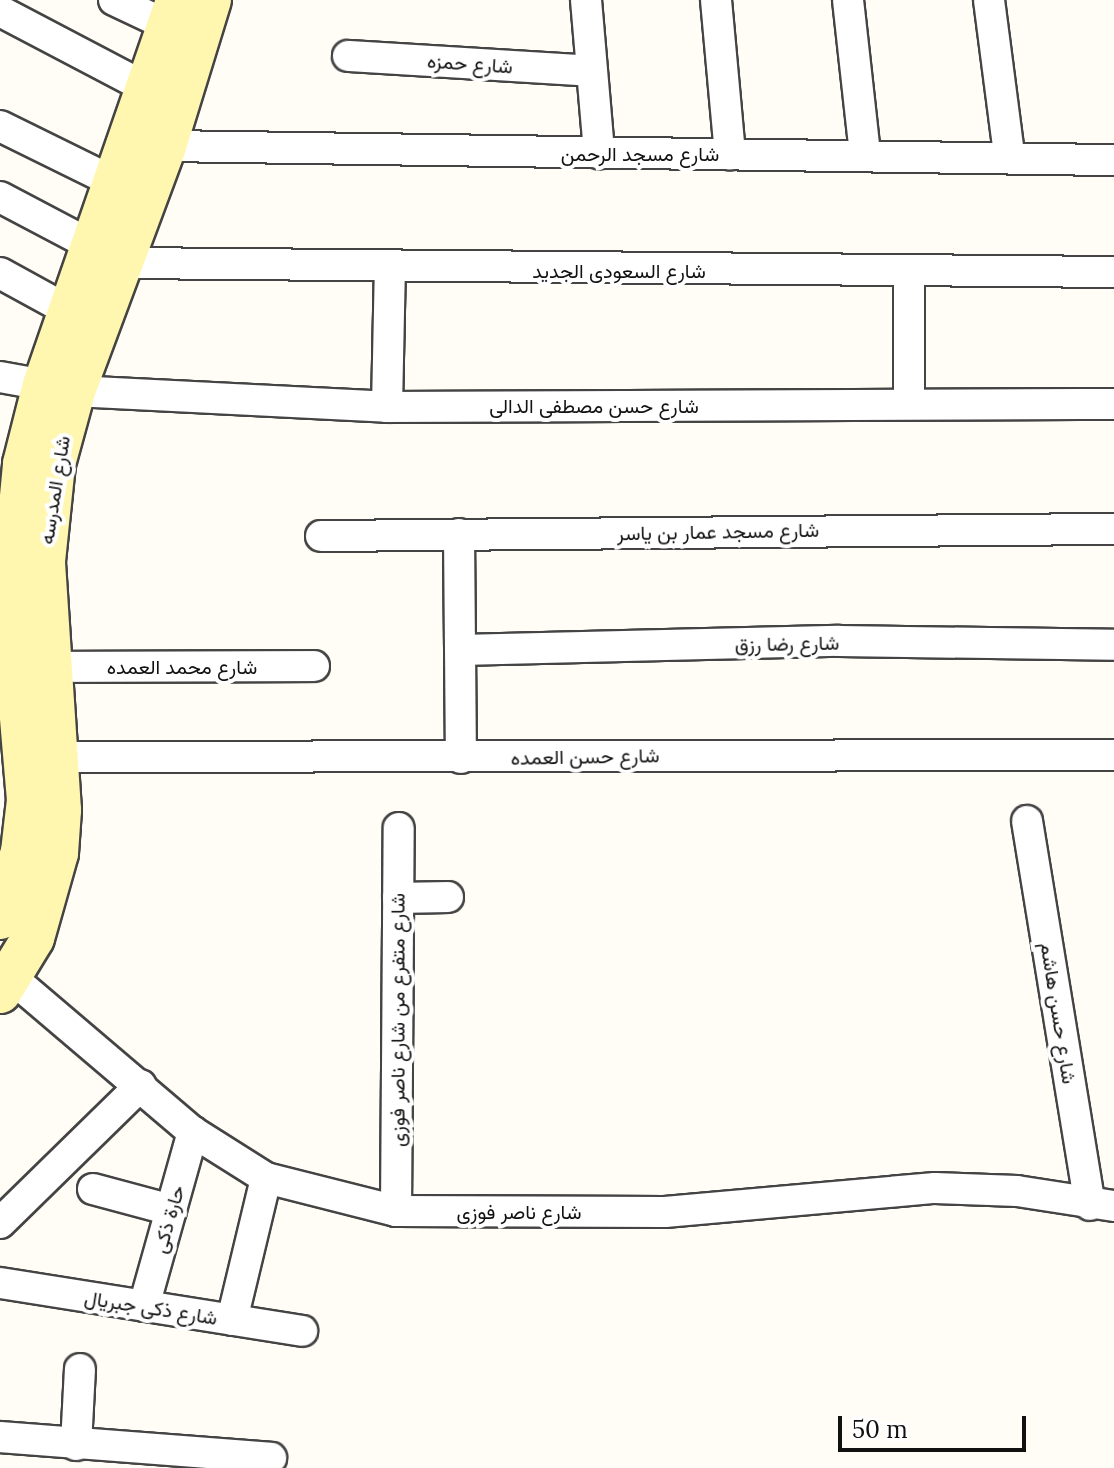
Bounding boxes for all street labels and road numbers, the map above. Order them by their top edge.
street label: شارع حمزه [426,48,514,78]
street label: شارع مسجد الرحمن [561,141,719,165]
street label: شارع السعودى الجديد [532,258,706,282]
street label: شارع حسن مصطفى الدالى [489,393,699,417]
street label: شارع المدرسه [34,434,74,546]
street label: شارع مسجد عمار بن ياسر [617,517,819,545]
street label: شارع رضا رزق [734,630,840,656]
street label: شارع محمد العمده [107,654,257,678]
street label: شارع حسن العمده [510,743,660,769]
street label: شارع متفرع من شارع ناصر فوزى [385,893,409,1147]
street label: شارع حسن هاشم [1036,940,1082,1086]
street label: حارة ذكى [147,1182,189,1256]
street label: شارع ناصر فوزى [456,1199,582,1223]
street label: شارع ذكى جبريال [83,1285,219,1329]

